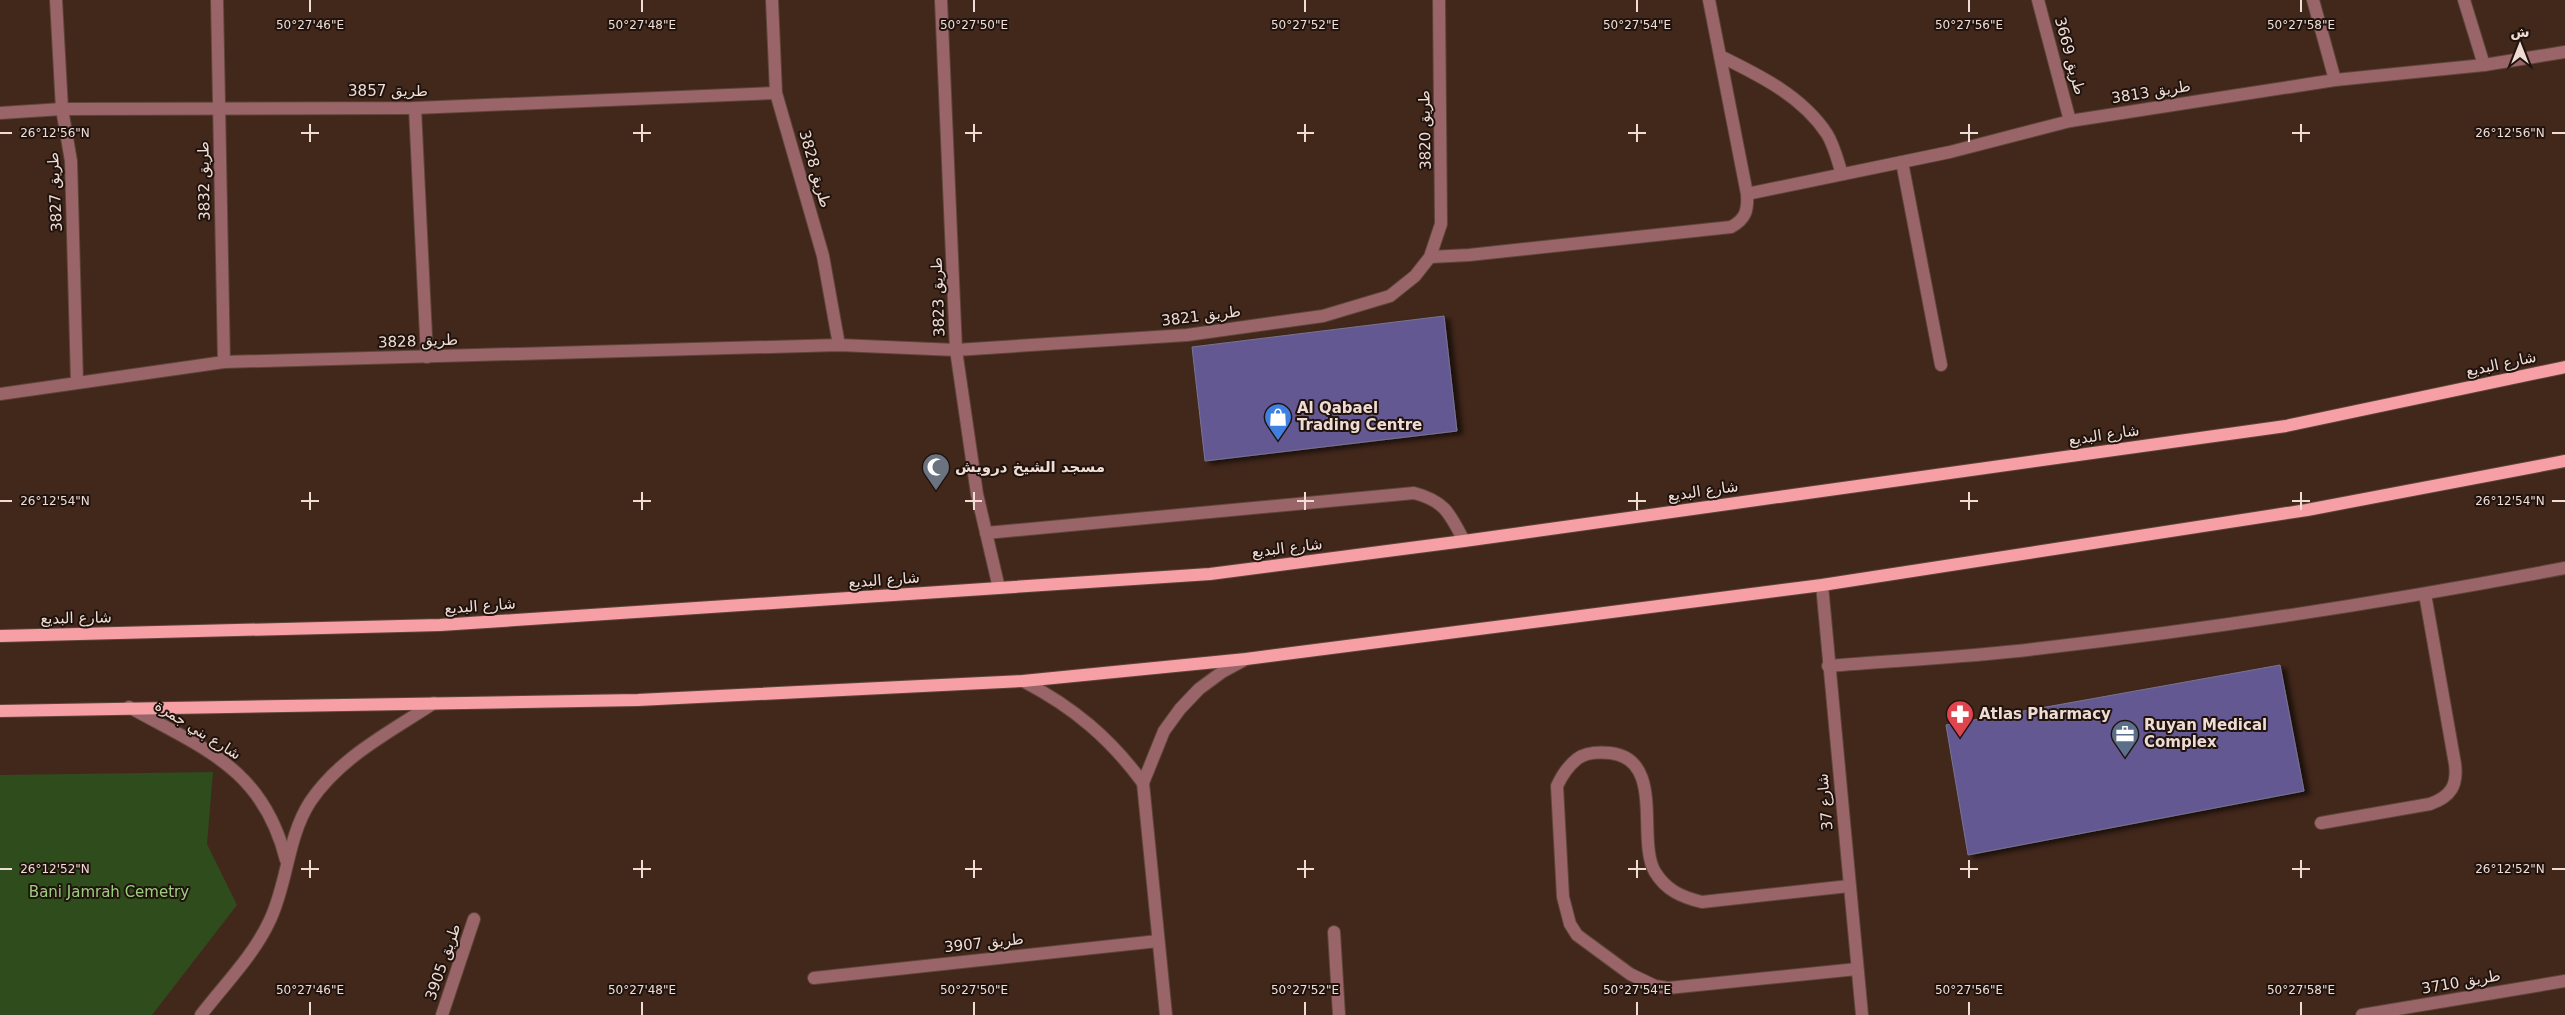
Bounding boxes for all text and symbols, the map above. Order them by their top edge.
street label: طريق 3669 [2051,15,2089,97]
text: 50°27'46"E [276,18,344,32]
text: 50°27'48"E [608,18,676,32]
text: 50°27'50"E [940,18,1008,32]
text: 50°27'52"E [1271,18,1339,32]
text: 50°27'54"E [1603,18,1671,32]
text: 50°27'56"E [1935,18,2003,32]
text: 50°27'58"E [2267,18,2335,32]
north arrow [2495,20,2545,70]
text: ش [2510,24,2530,40]
street label: طريق 3813 [2110,77,2192,107]
street label: طريق 3857 [348,82,428,100]
street label: طريق 3820 [1415,90,1435,170]
text: 26°12'56"N [20,126,90,140]
text: 26°12'56"N [2475,126,2545,140]
street label: طريق 3828 [795,128,835,210]
street label: طريق 3832 [194,141,214,221]
street label: طريق 3827 [44,152,66,232]
street label: طريق 3823 [928,257,948,337]
street label: طريق 3821 [1160,302,1242,330]
street label: طريق 3828 [378,331,458,351]
street label: شارع البديع [2464,348,2538,380]
place label: Al Qabael Trading Centre [1297,399,1422,434]
shop icon: Al Qabael Trading Centre [1263,402,1293,441]
street label: شارع البديع [2067,421,2141,449]
mosque icon: مسجد الشيخ درويش [921,452,951,491]
place label: مسجد الشيخ درويش [955,458,1105,476]
street label: شارع البديع [1666,477,1740,505]
text: 26°12'54"N [20,494,90,508]
text: 26°12'54"N [2475,494,2545,508]
street label: شارع البديع [1250,535,1324,561]
street label: شارع البديع [848,569,920,591]
street label: شارع البديع [444,595,516,617]
street label: شارع البديع [40,608,112,628]
street label: شارع بني جمرة [151,696,244,764]
pharmacy icon: Atlas Pharmacy [1945,699,1975,738]
place label: Atlas Pharmacy [1979,705,2111,723]
place label: Ruyan Medical Complex [2144,716,2267,751]
office icon: Ruyan Medical Complex [2110,719,2140,758]
street label: شارع 37 [1814,773,1836,831]
text: 26°12'52"N [20,862,90,876]
text: 26°12'52"N [2475,862,2545,876]
park label: Bani Jamrah Cemetry [29,883,189,901]
street label: طريق 3905 [421,921,465,1003]
street label: طريق 3907 [943,930,1025,956]
street label: طريق 3710 [2420,966,2502,998]
text: 50°27'46"E [276,983,344,997]
text: 50°27'48"E [608,983,676,997]
text: 50°27'50"E [940,983,1008,997]
text: 50°27'52"E [1271,983,1339,997]
text: 50°27'54"E [1603,983,1671,997]
text: 50°27'56"E [1935,983,2003,997]
text: 50°27'58"E [2267,983,2335,997]

